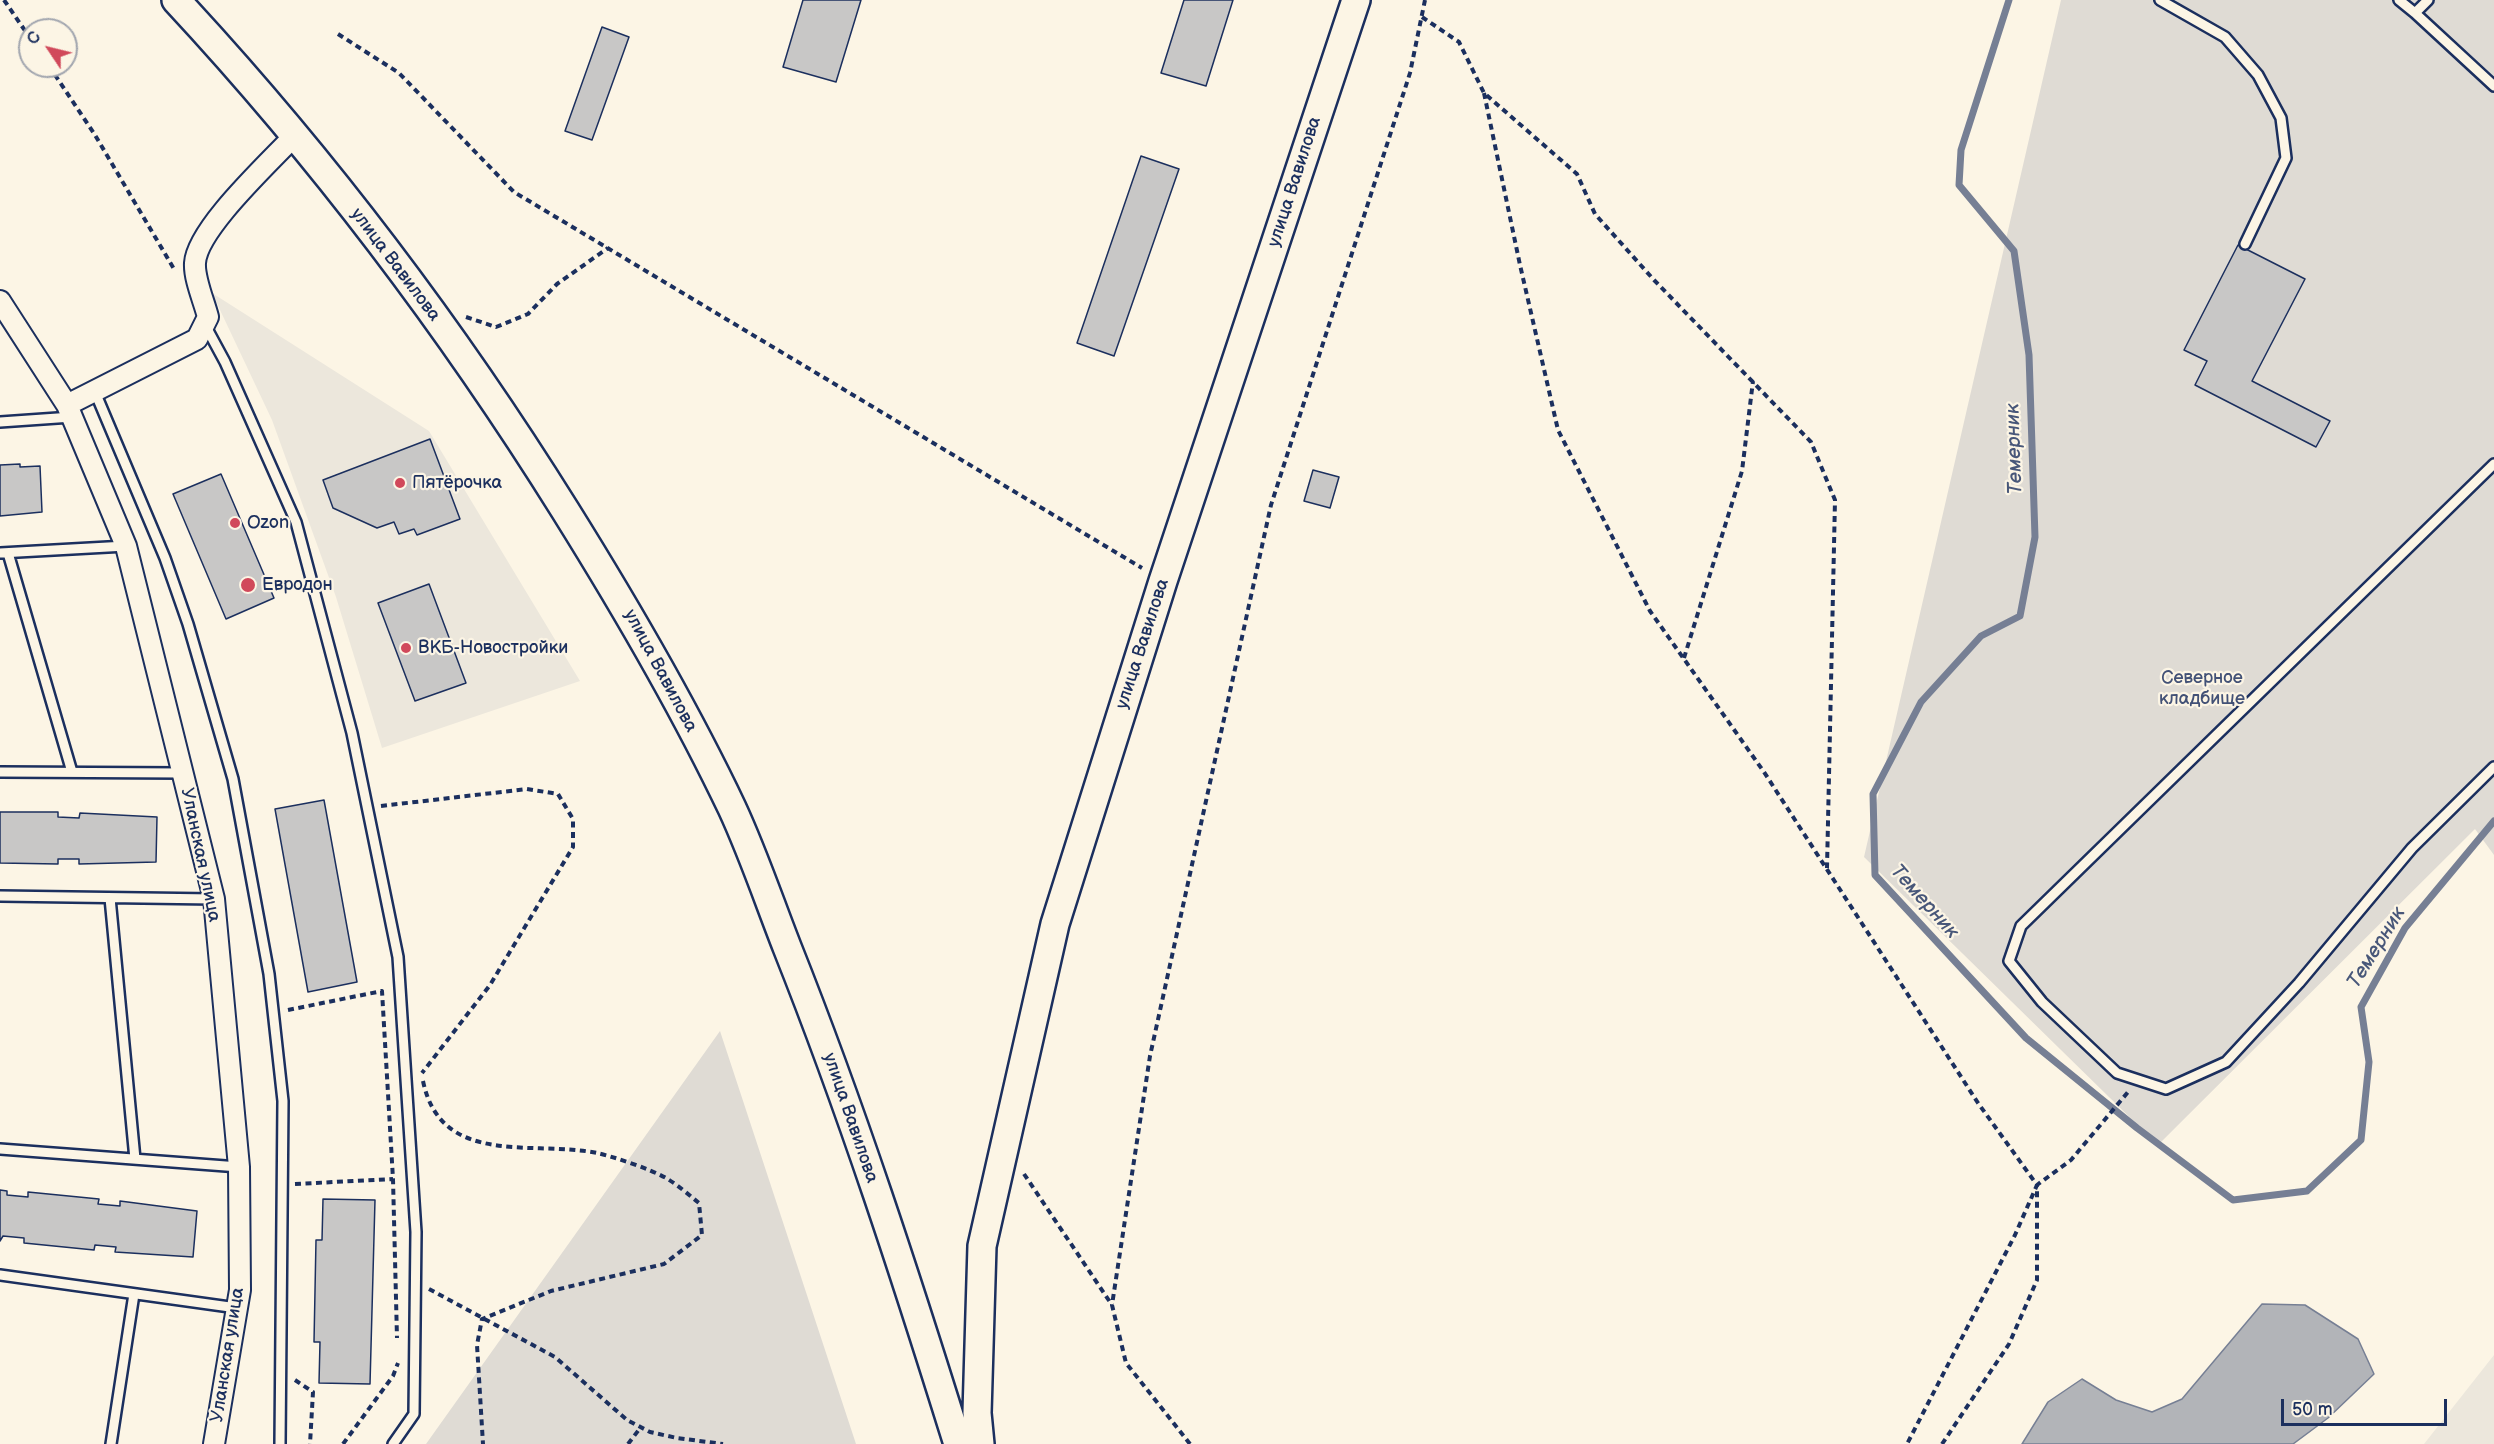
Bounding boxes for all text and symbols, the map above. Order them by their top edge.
north arrow [18,18,78,78]
text: С [24,29,45,49]
street label: улица Вавилова [1264,114,1326,250]
street label: улица Вавилова [345,204,445,326]
water label: Темерник [2001,403,2029,495]
place label: Пятёрочка [412,472,502,494]
marker: Пятёрочка [393,476,407,490]
place label: Ozon [247,512,289,534]
marker: Ozon [228,516,242,530]
place label: Евродон [262,574,333,596]
marker: Евродон [239,576,257,594]
street label: улица Вавилова [1112,576,1174,712]
street label: улица Вавилова [619,606,701,736]
place label: ВКБ-Новостройки [418,637,568,659]
marker: ВКБ-Новостройки [399,641,413,655]
park label: Северное кладбище [2159,667,2245,710]
street label: Уланская улица [175,786,225,924]
water label: Темерник [1884,860,1964,944]
water label: Темерник [2343,903,2411,993]
street label: улица Вавилова [818,1050,882,1186]
street label: Уланская улица [207,1286,249,1424]
scale bar [2284,1387,2450,1425]
text: 50 m [2292,1399,2333,1420]

